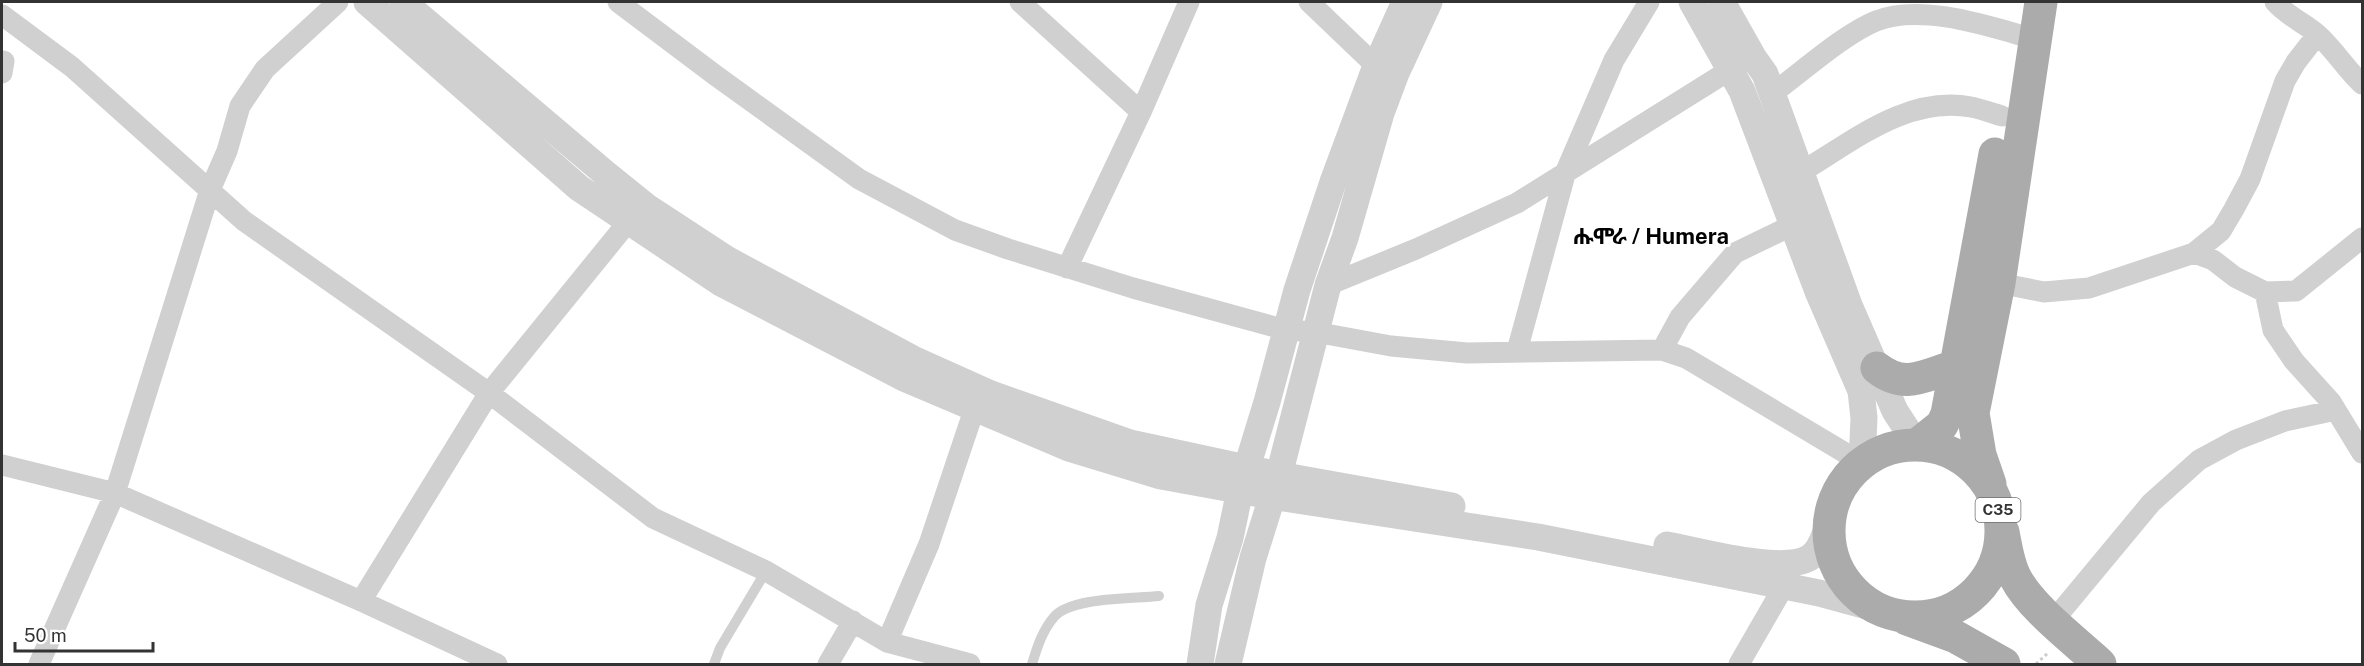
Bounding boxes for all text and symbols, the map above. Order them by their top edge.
district label: ሑሞራ / Humera [1573,223,1729,249]
road number: C35 [1976,498,2020,522]
scale bar [15,615,153,653]
text: 50 m [24,625,67,646]

